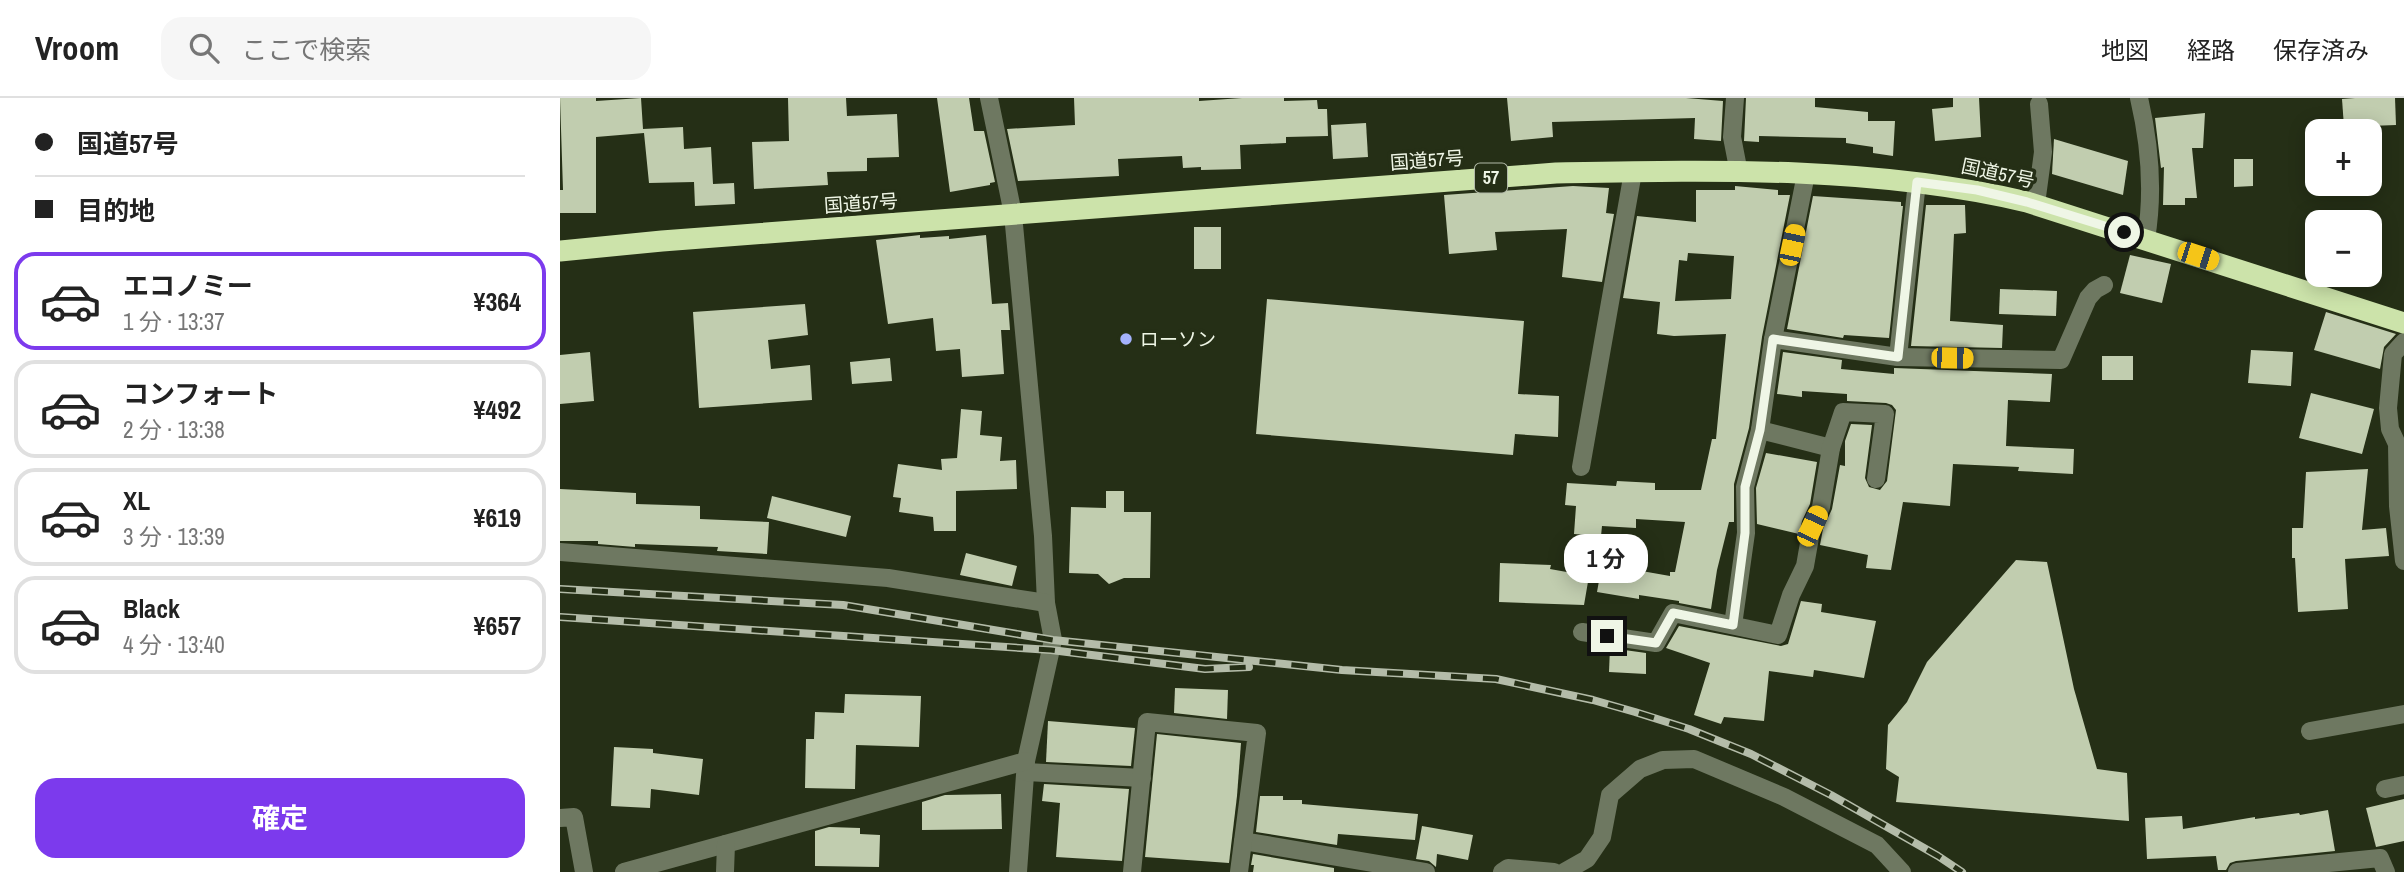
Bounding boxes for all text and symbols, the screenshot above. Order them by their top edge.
search box [161,17,651,80]
text: Vroom [35,26,119,70]
icon: search [185,29,223,67]
text: ここで検索 [241,32,371,67]
text: 地図 [2101,34,2149,66]
text: 経路 [2187,34,2235,66]
text: 保存済み [2273,34,2369,66]
map controls [2305,119,2382,287]
button: + [2305,119,2382,196]
text: 国道57号 [77,126,179,161]
street label: 国道57号 [1389,144,1465,176]
street label: 国道57号 [1959,153,2037,193]
road number: 57 [1475,164,1507,192]
street label: 国道57号 [823,187,899,219]
text: 目的地 [77,193,155,228]
button: − [2305,210,2382,287]
route start [2108,216,2140,248]
car [1778,222,1807,268]
car [2175,240,2222,272]
text: エコノミー [123,268,253,303]
icon: car [39,270,102,333]
text: ¥364 [474,284,521,319]
text: 1 分 · 13:37 [123,306,225,337]
place label: ローソン [1140,326,1216,352]
marker: ローソン [1118,331,1134,347]
car [1931,347,1974,369]
text: コンフォート [123,376,278,411]
icon: car [39,378,102,441]
text: ¥492 [474,392,521,427]
text: 2 分 · 13:38 [123,414,225,445]
text: XL [123,483,150,518]
icon: car [39,486,102,549]
text: ¥619 [474,500,521,535]
car [1794,503,1831,549]
text: 3 分 · 13:39 [123,521,225,552]
callout: 1 分 [1565,534,1649,584]
text: 1 分 [1587,543,1625,574]
text: Black [123,591,180,626]
icon: car [39,594,102,657]
text: ¥657 [474,608,521,643]
route end [1591,620,1623,652]
text: 4 分 · 13:40 [123,629,225,660]
button: 確定 [35,778,525,858]

